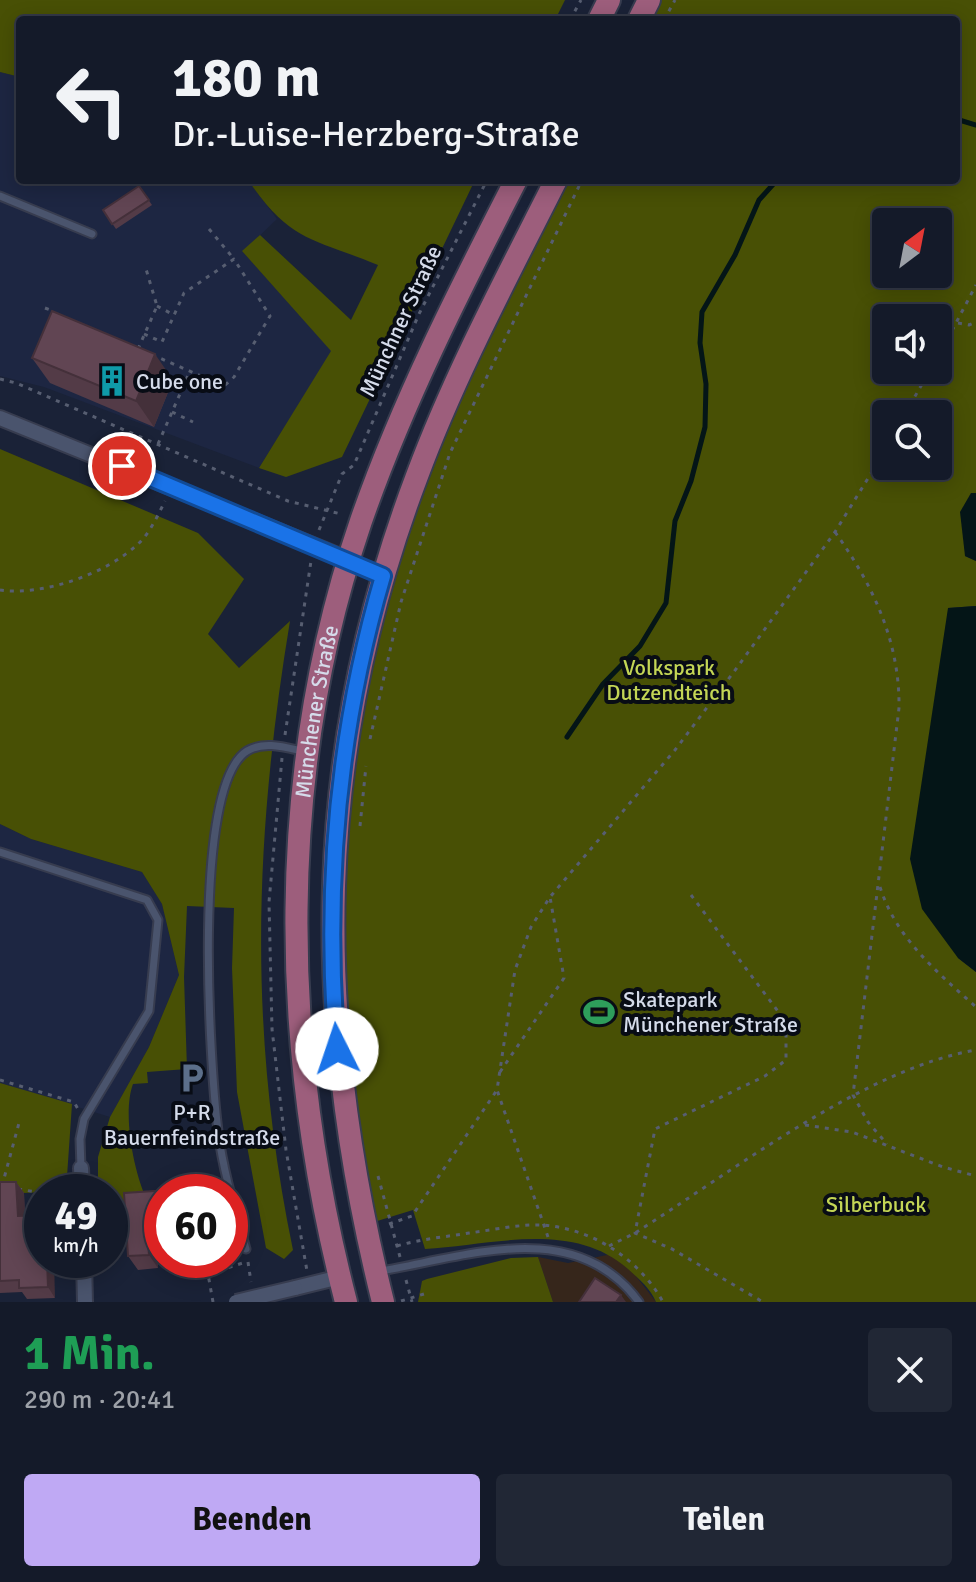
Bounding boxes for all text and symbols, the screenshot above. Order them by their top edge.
text: 180 m [172,43,320,112]
icon: left [40,48,144,152]
text: Dr.-Luise-Herzberg-Straße [172,112,580,157]
north arrow [872,208,952,288]
map controls [872,208,952,480]
street label: Münchner Straße [354,241,447,401]
button: sound [872,304,952,384]
building icon: Cube one [95,364,129,398]
place label: Cube one [136,368,223,395]
button: search [872,400,952,480]
pin [88,432,156,500]
icon: arrive [100,444,144,488]
street label: Münchener Straße [289,622,344,799]
park label: Volkspark Dutzendteich [606,654,732,706]
place label: Skatepark Münchener Straße [623,986,798,1038]
sports icon: Skatepark Münchener Straße [582,995,616,1029]
position arrow [295,1007,379,1091]
parking icon: P+R Bauernfeindstraße [175,1061,209,1095]
place label: P+R Bauernfeindstraße [104,1099,280,1151]
speed limit sign: 60 [144,1174,248,1278]
text: 49 [54,1191,98,1241]
park label: Silberbuck [826,1191,926,1218]
text: km/h [53,1233,99,1258]
text: 1 Min. [24,1324,155,1383]
button: close [868,1328,952,1412]
text: 290 m · 20:41 [24,1384,175,1416]
button: Beenden [24,1474,480,1566]
button: Teilen [496,1474,952,1566]

